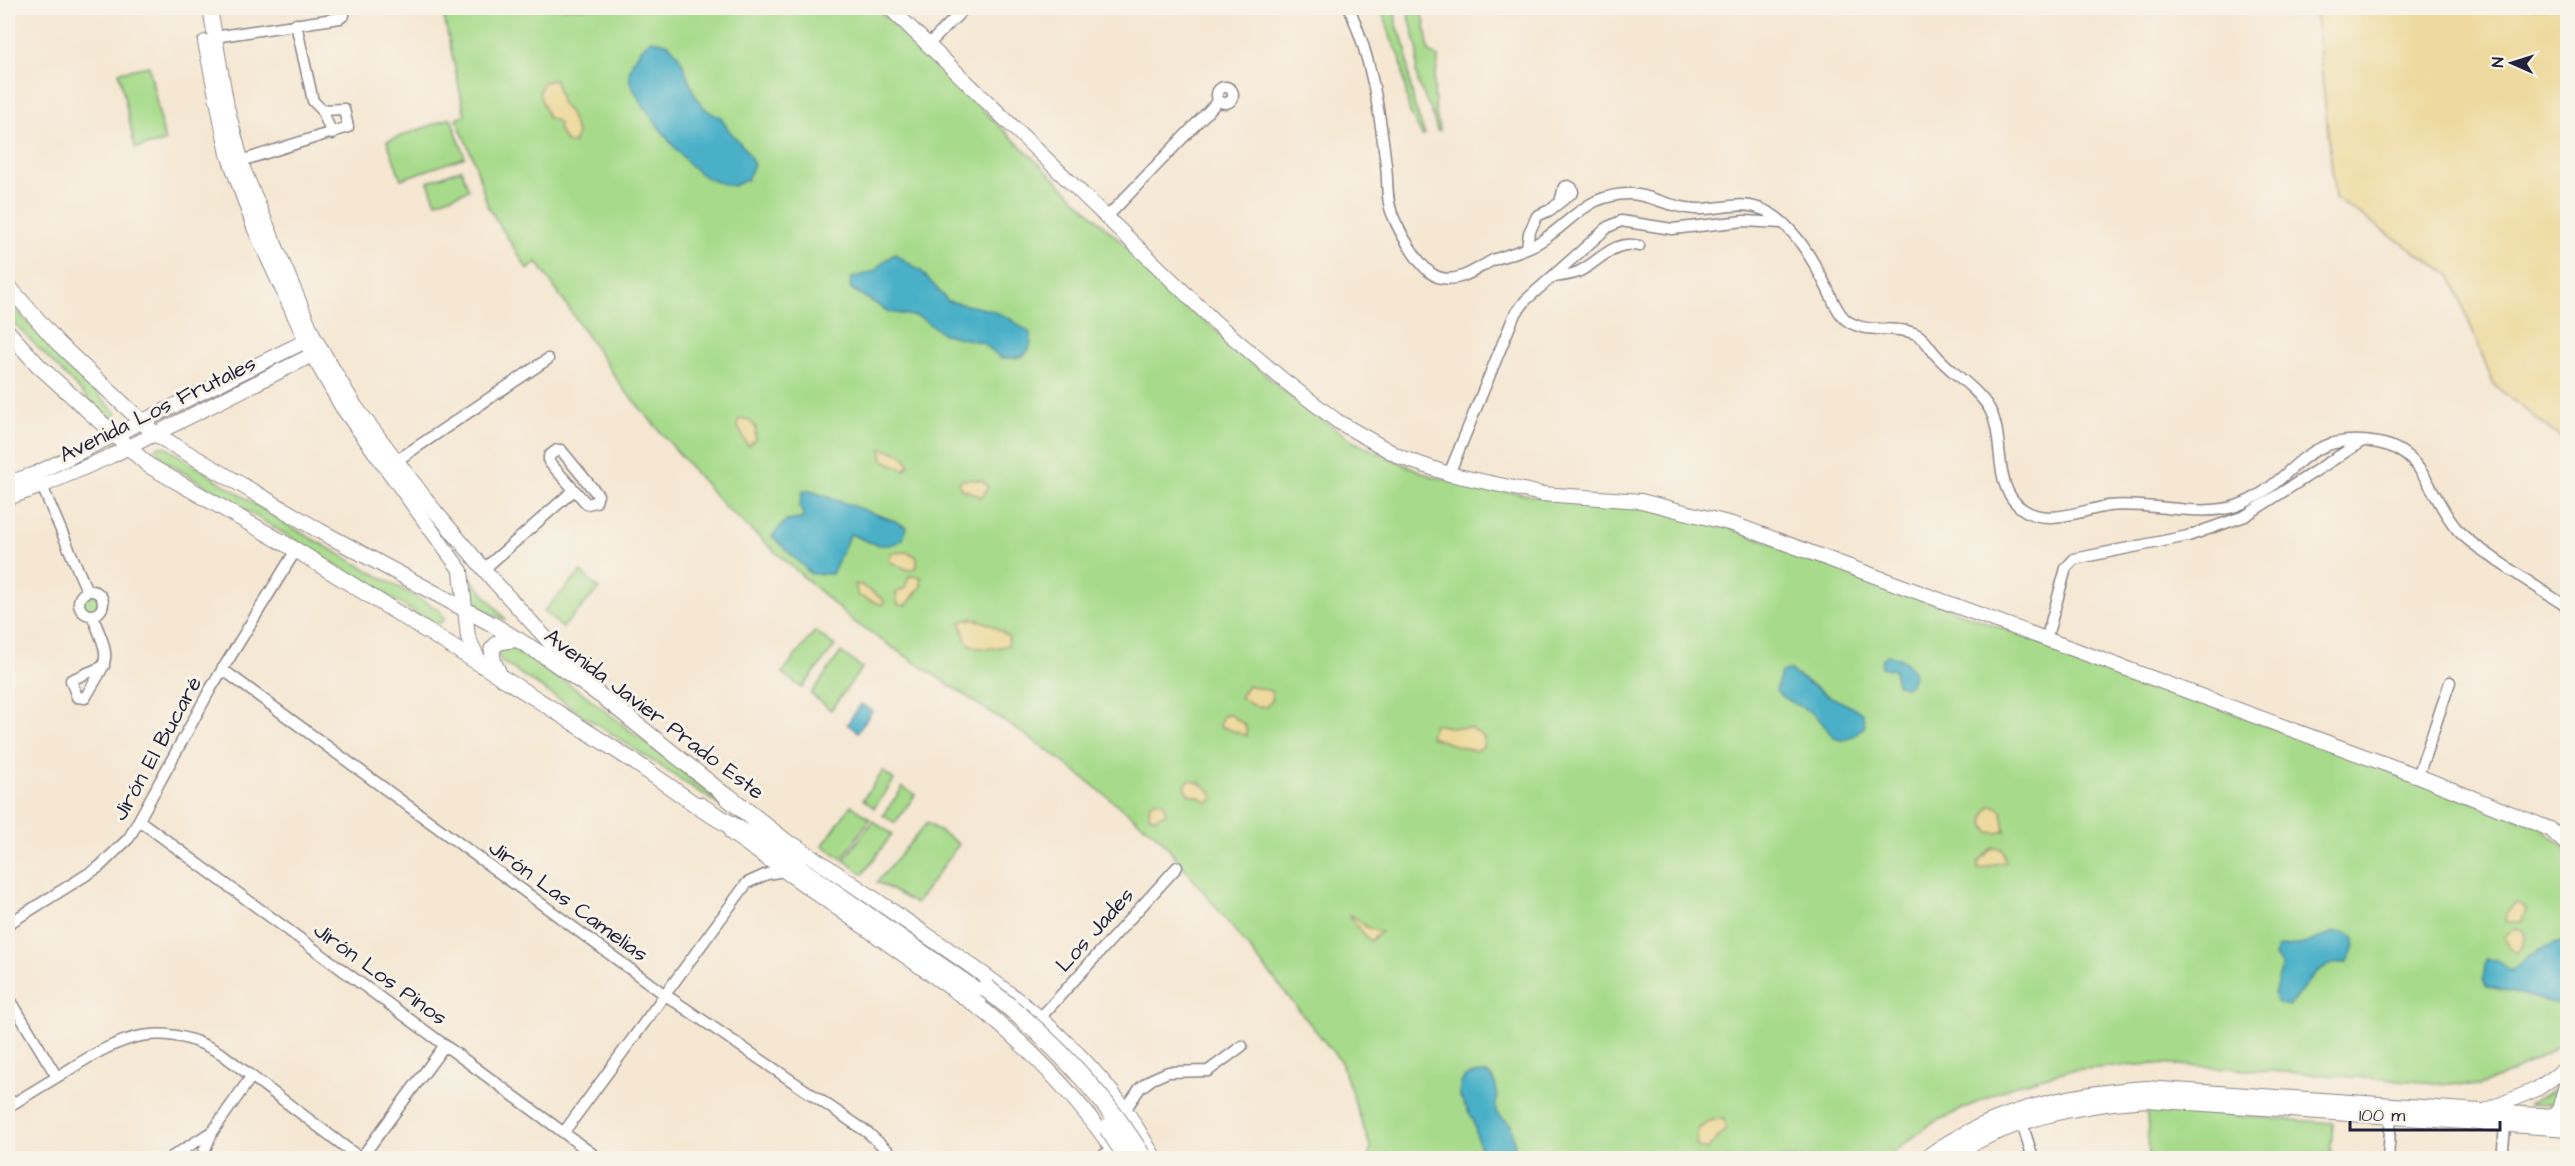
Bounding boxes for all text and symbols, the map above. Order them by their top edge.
north arrow [2482,33,2542,93]
text: N [2487,57,2509,68]
street label: Avenida Los Frutales [54,348,261,471]
street label: Avenida Javier Prado Este [538,621,771,807]
street label: Jirón El Bucaré [105,671,210,826]
street label: Jirón Las Camelias [482,833,654,970]
street label: Los Jades [1049,881,1142,979]
street label: Jirón Los Pinos [307,915,453,1033]
scale bar [2350,1094,2500,1132]
text: 100 m [2359,1103,2405,1128]

